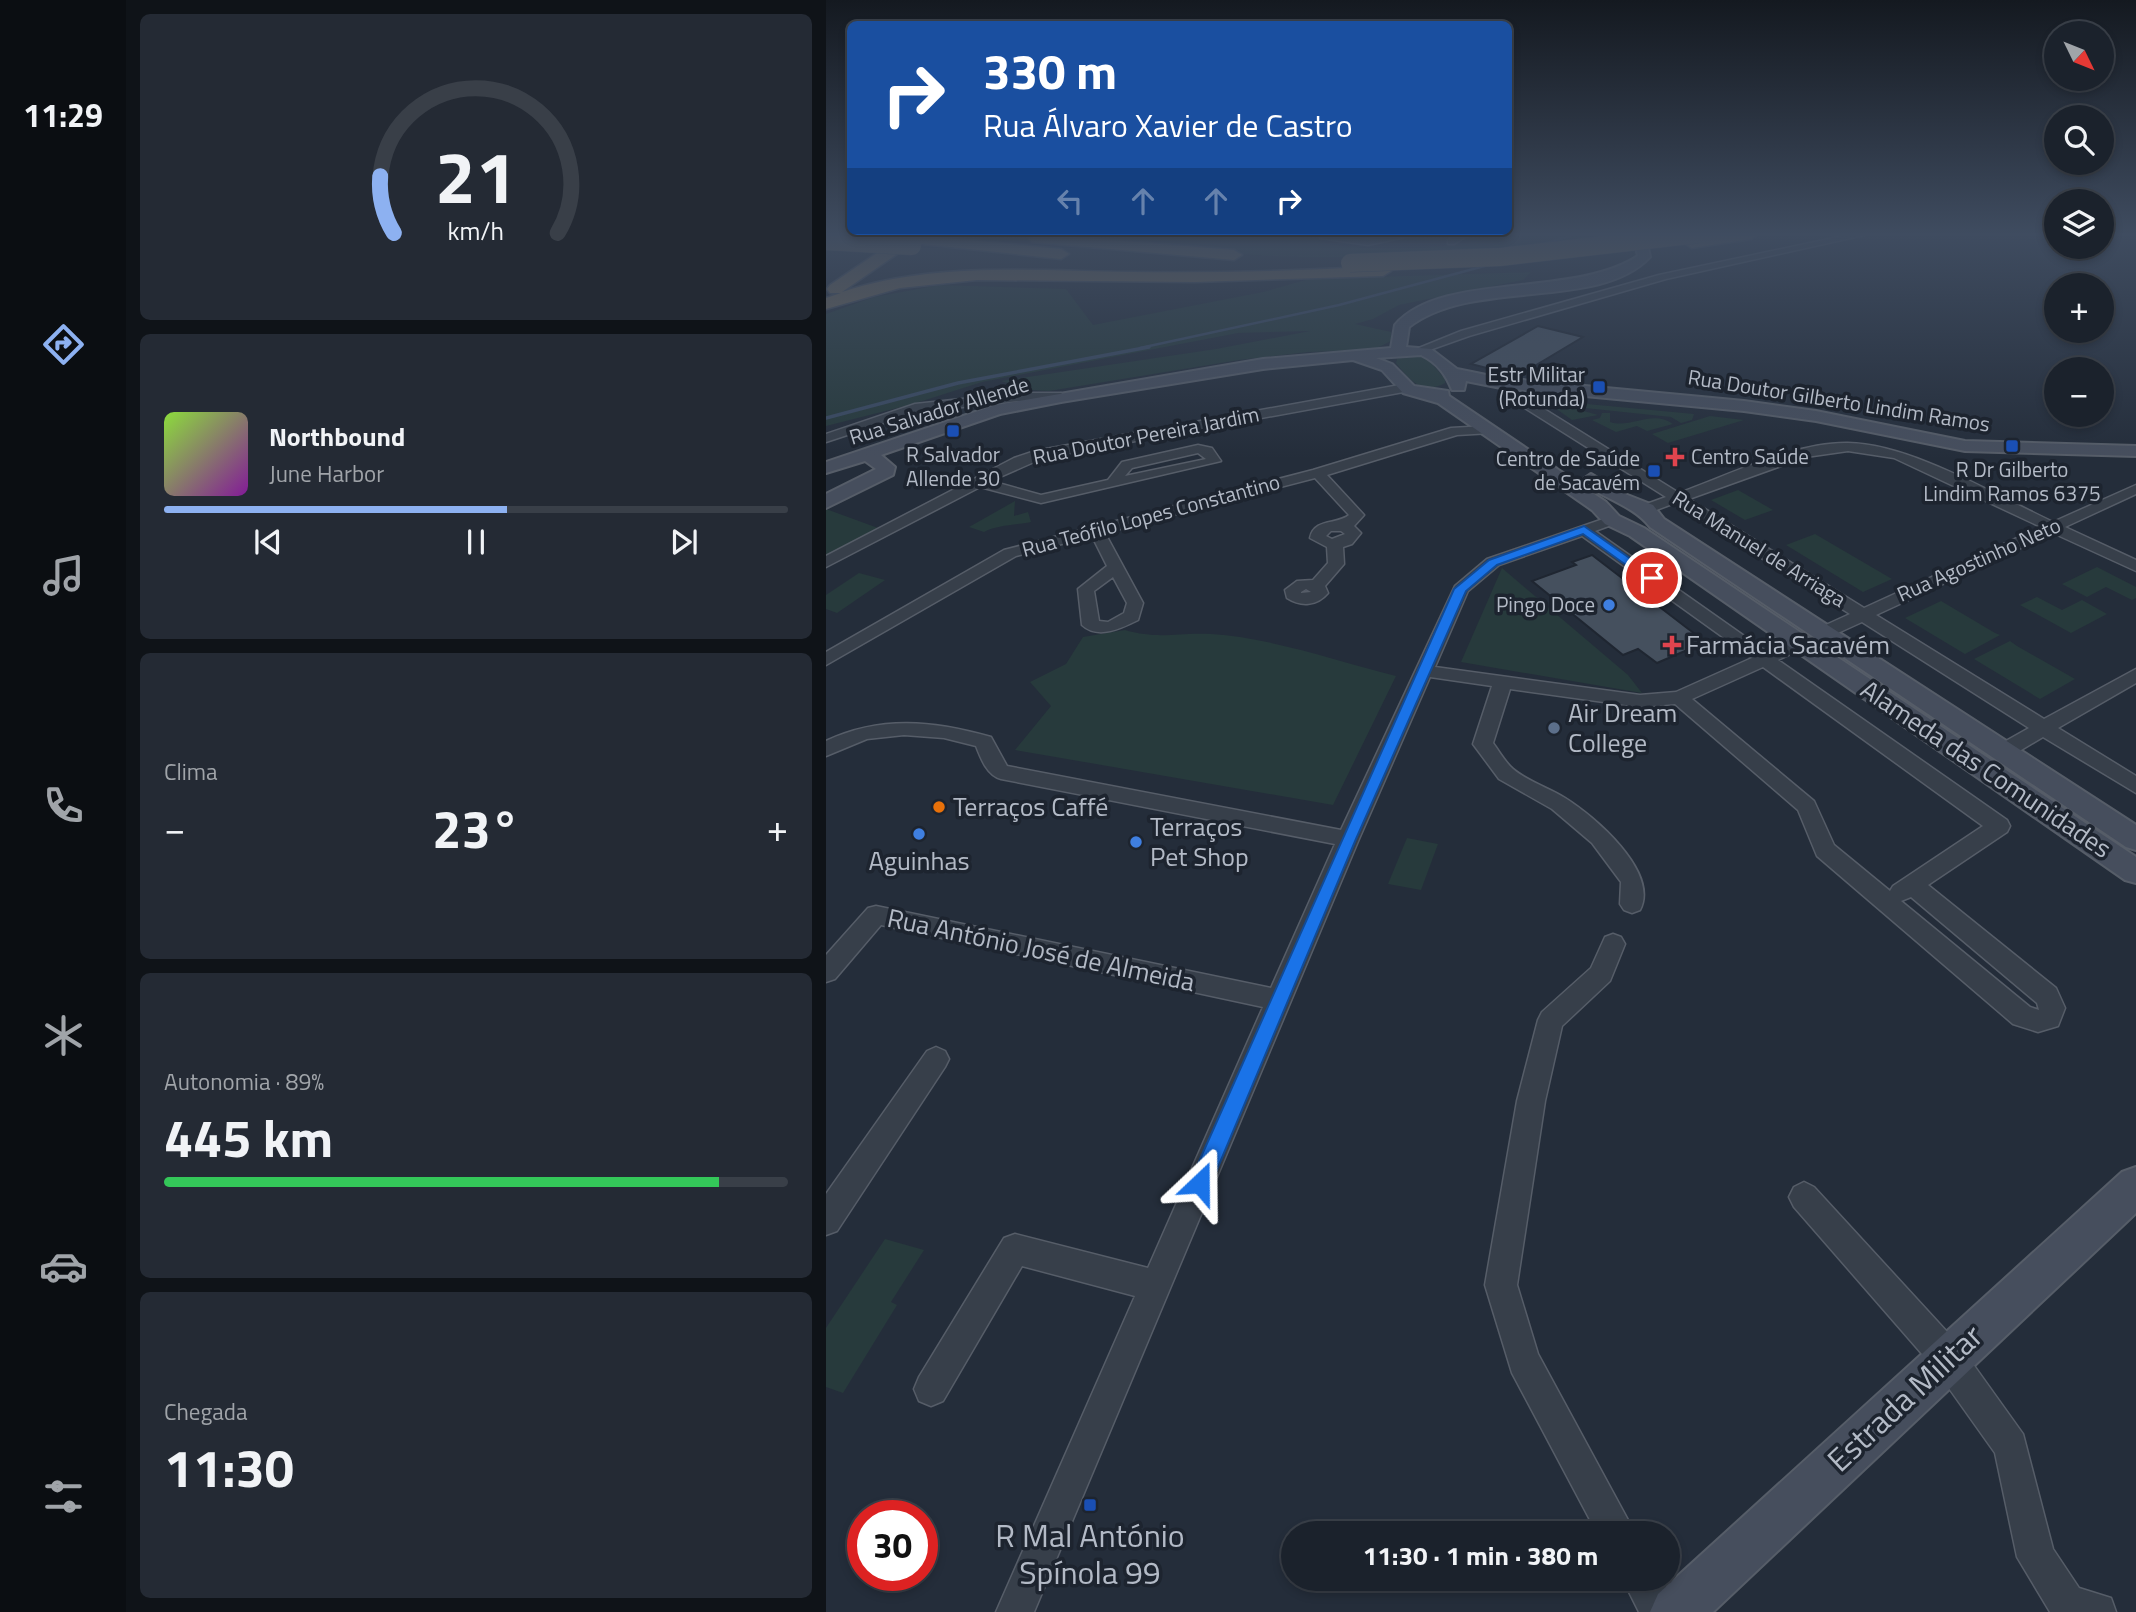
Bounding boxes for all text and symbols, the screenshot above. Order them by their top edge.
north arrow [2044,21,2114,91]
map controls [2044,21,2114,427]
text: 330 m [983,33,1117,108]
icon: right [868,49,959,140]
text: 11:29 [23,91,103,139]
text: Rua Álvaro Xavier de Castro [983,101,1353,149]
button: search [2044,105,2114,175]
text: 21 [435,121,517,231]
icon: left [1051,182,1089,220]
icon: ahead [1124,182,1162,220]
icon: ahead [1197,182,1235,220]
icon: right [1270,182,1308,220]
button: layers [2044,189,2114,259]
text: km/h [448,212,504,250]
button: + [2044,273,2114,343]
icon: directions [39,320,88,369]
button: − [2044,357,2114,427]
place label: Estr Militar (Rotunda) [1488,358,1585,414]
street label: Rua Doutor Gilberto Lindim Ramos [1686,360,1992,440]
street label: Rua Salvador Allende [845,368,1032,453]
marker: Estr Militar (Rotunda) [1591,379,1607,395]
street label: Rua Doutor Pereira Jardim [1030,397,1262,473]
text: Northbound [269,417,405,456]
marker: R Salvador Allende 30 [945,423,961,439]
place label: R Salvador Allende 30 [906,438,1000,494]
marker: R Dr Gilberto Lindim Ramos 6375 [2004,438,2020,454]
place label: Centro Saúde [1691,440,1809,472]
place label: Centro de Saúde de Sacavém [1496,442,1640,498]
marker: Centro Saúde [1665,447,1685,467]
place label: R Dr Gilberto Lindim Ramos 6375 [1923,453,2101,509]
text: June Harbor [269,456,384,491]
marker: Centro de Saúde de Sacavém [1646,463,1662,479]
street label: Rua Teófilo Lopes Constantino [1018,465,1283,565]
street label: Rua Manuel de Arriaga [1666,482,1853,615]
street label: Rua Agostinho Neto [1891,509,2066,610]
icon: previous [249,523,287,561]
icon: pause [457,523,495,561]
icon: next [665,523,703,561]
pin [1622,548,1682,608]
icon: music [39,551,88,600]
icon: arrive [1633,559,1671,597]
place label: Pingo Doce [1496,588,1595,620]
marker: Pingo Doce [1601,597,1617,613]
place label: Farmácia Sacavém [1686,625,1890,664]
marker: Farmácia Sacavém [1664,637,1680,653]
street label: Alameda das Comunidades [1853,670,2119,867]
place label: Air Dream College [1568,693,1677,762]
marker: Air Dream College [1546,720,1562,736]
text: Clima [164,754,218,789]
icon: phone [39,781,88,830]
place label: Terraços Caffé [953,787,1108,826]
text: 23° [432,789,520,868]
text: − [164,799,185,857]
text: + [767,799,788,857]
marker: Terraços Caffé [931,799,947,815]
place label: Terraços Pet Shop [1150,807,1249,876]
marker: Aguinhas [911,826,927,842]
marker: Terraços Pet Shop [1128,834,1144,850]
place label: Aguinhas [868,841,970,880]
street label: Rua António José de Almeida [884,898,1198,1001]
icon: climate [39,1011,88,1060]
text: Autonomia · 89% [164,1064,324,1099]
text: 445 km [164,1098,333,1177]
position arrow [1163,1146,1237,1220]
icon: car [39,1242,88,1291]
street label: Estrada Militar [1816,1312,1993,1482]
text: Chegada [164,1394,248,1429]
text: 11:30 [164,1428,294,1507]
icon: filters [39,1472,88,1521]
marker: R Mal António Spínola 99 [1082,1497,1098,1513]
speed limit sign: 30 [847,1500,938,1591]
place label: R Mal António Spínola 99 [995,1511,1185,1596]
text: 11:30 · 1 min · 380 m [1363,1536,1598,1575]

